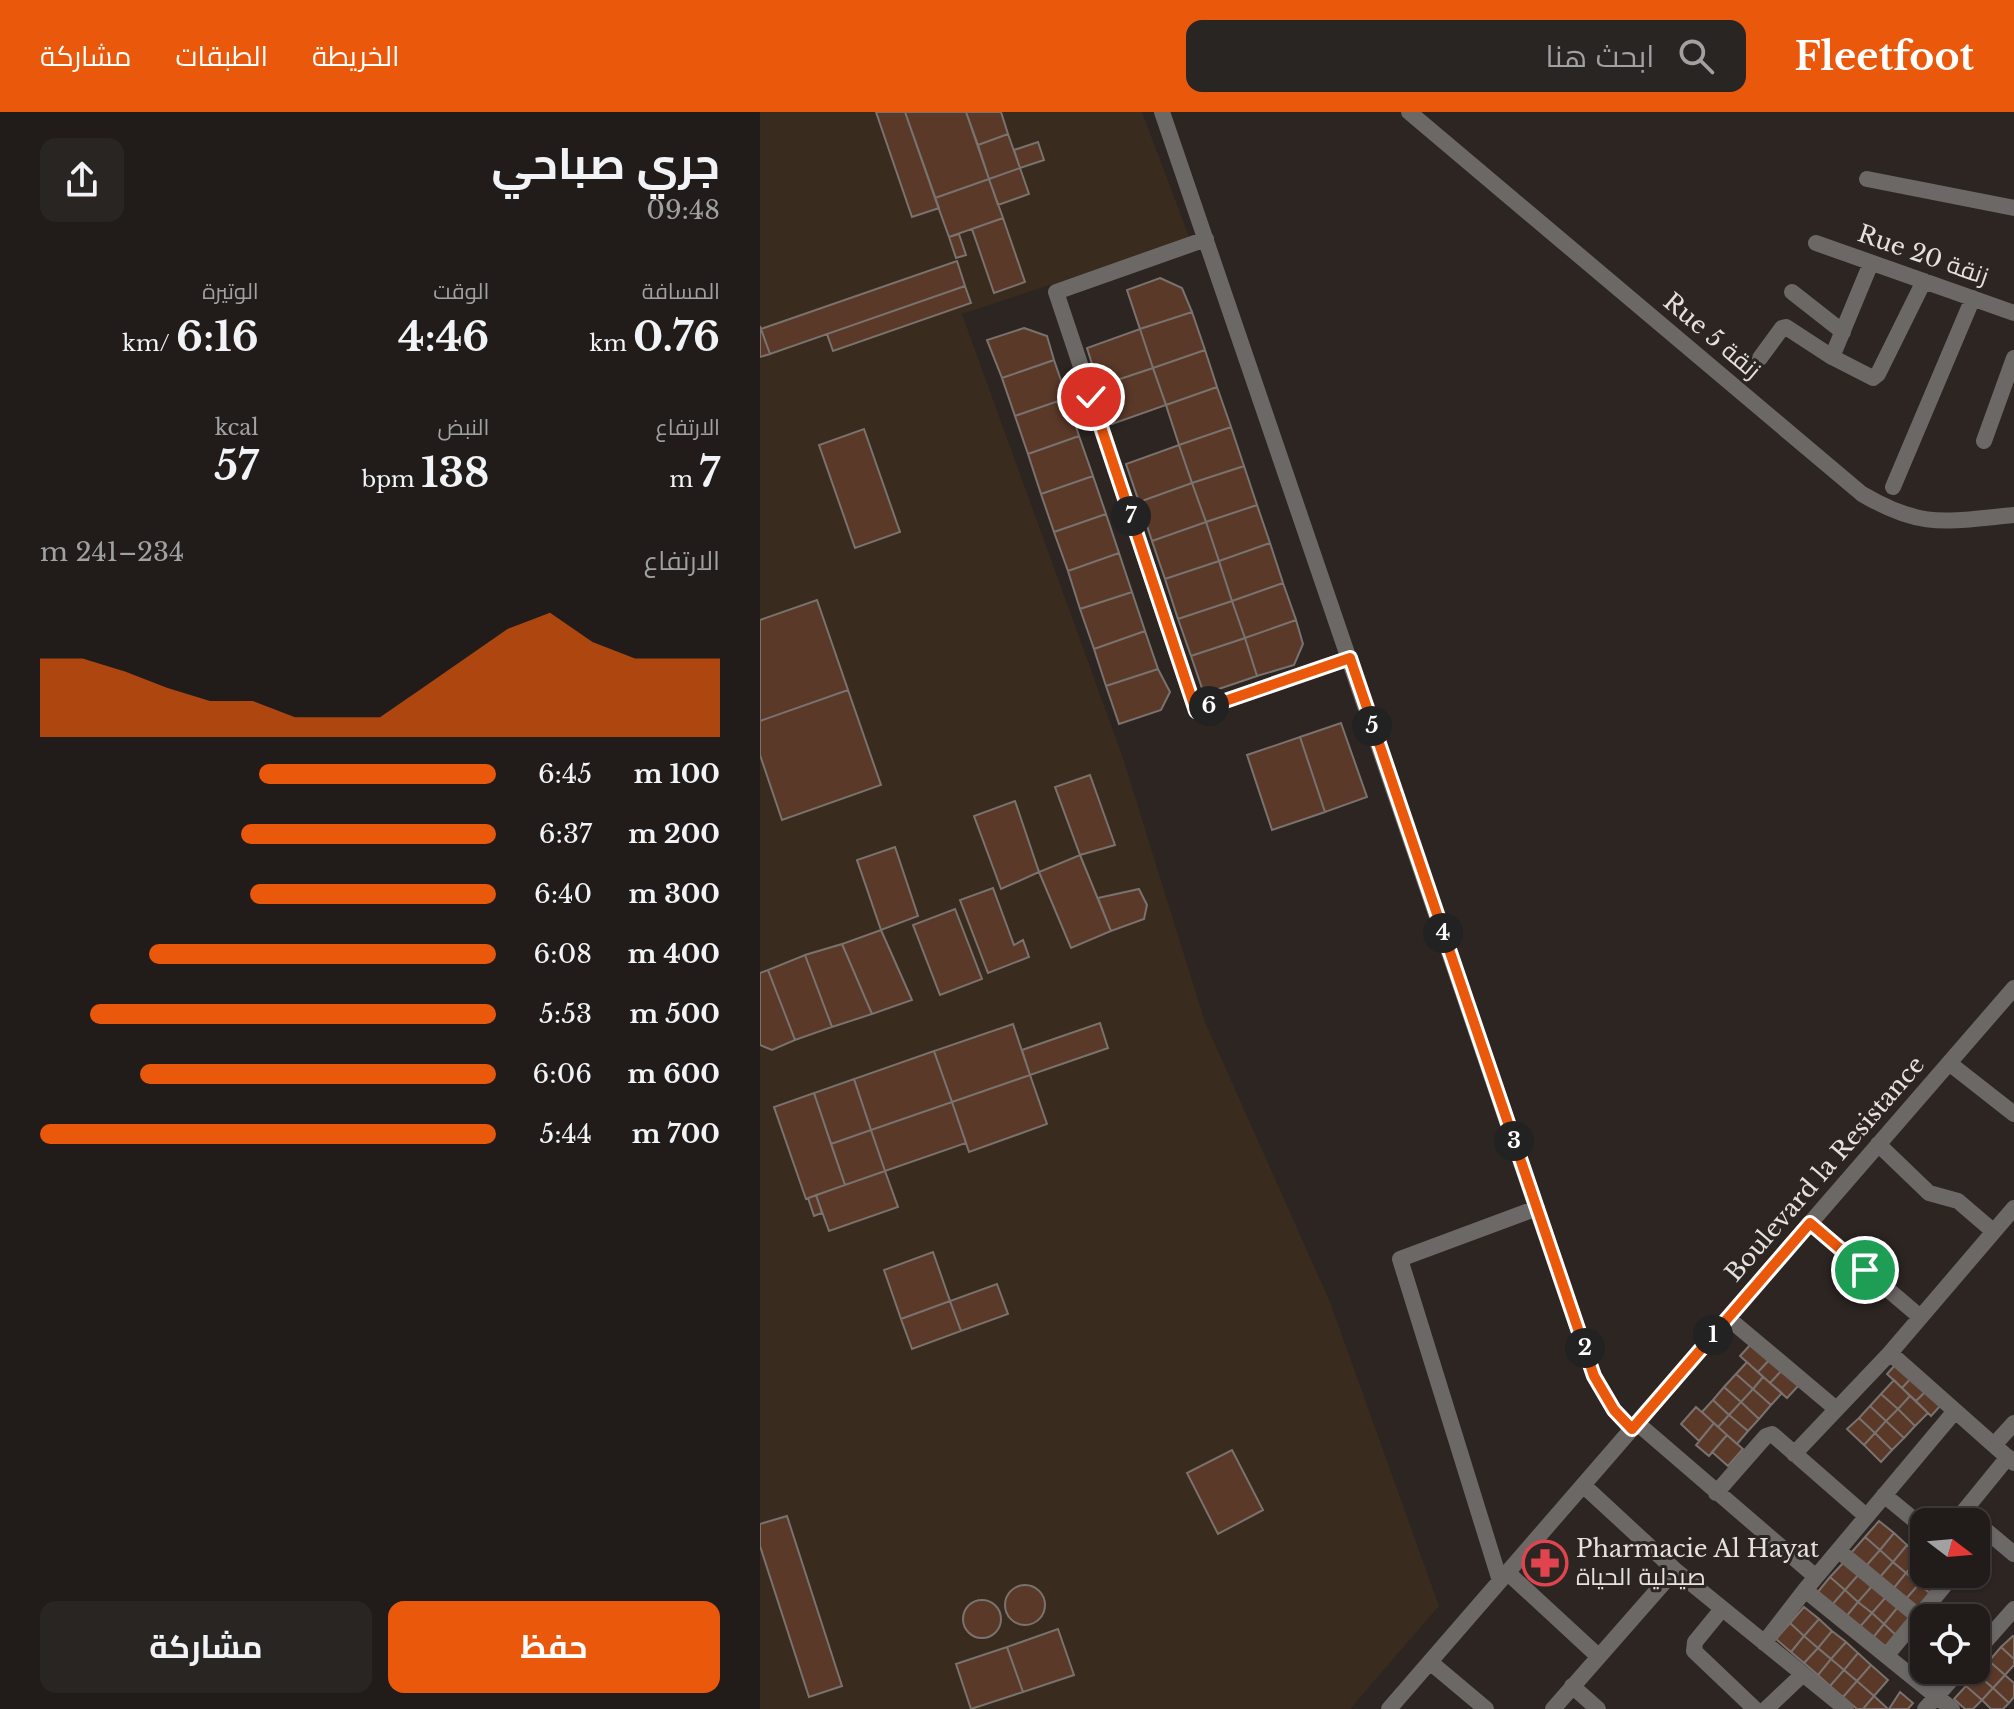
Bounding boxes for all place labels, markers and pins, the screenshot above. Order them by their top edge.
pin [1057,363,1125,431]
pin: 7 [1111,496,1151,536]
pin: 6 [1189,686,1229,726]
pin: 5 [1352,706,1392,746]
pin: 4 [1423,913,1463,953]
pin: 3 [1494,1121,1534,1161]
pin [1831,1236,1899,1304]
pin: 1 [1693,1315,1733,1355]
pin: 2 [1565,1328,1605,1368]
place label: Pharmacie Al Hayat صيدلية الحياة [1576,1534,1819,1591]
pharmacy icon: Pharmacie Al Hayat صيدلية الحياة [1521,1539,1569,1587]

